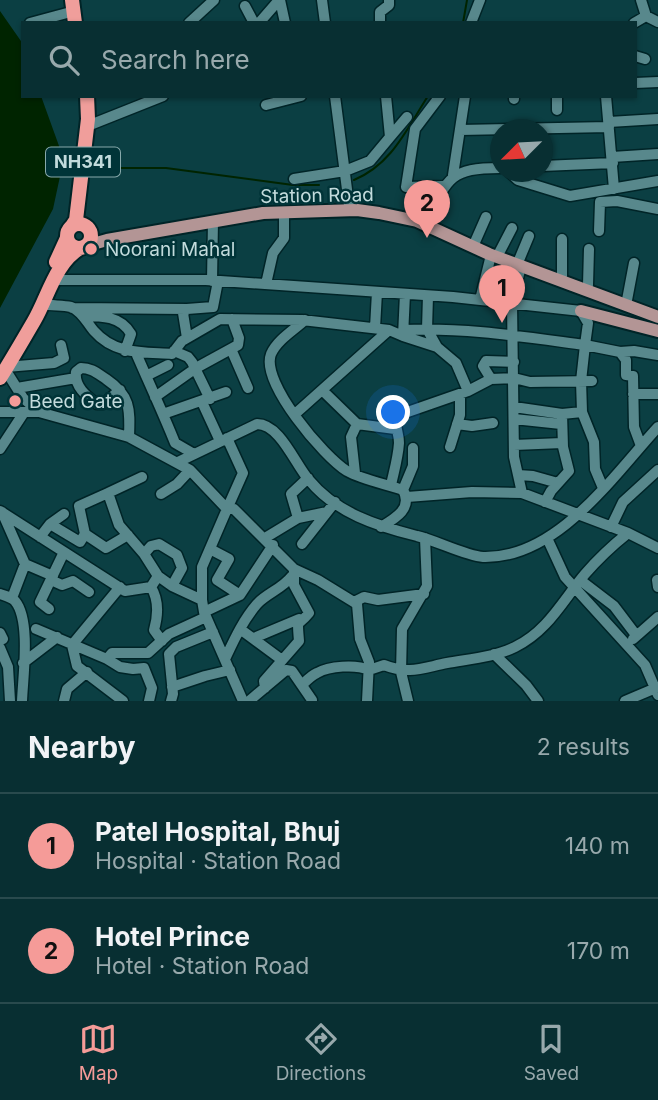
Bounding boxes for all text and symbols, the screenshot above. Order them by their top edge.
search box [21,21,637,98]
icon: search [45,41,83,79]
text: Search here [101,44,250,75]
north arrow [490,119,553,182]
road number: NH341 [46,148,120,176]
pin: 2 [404,180,450,238]
street label: Station Road [260,183,374,208]
place label: Noorani Mahal [105,238,235,261]
marker: Noorani Mahal [83,241,99,257]
pin: 1 [479,265,525,323]
place label: Beed Gate [29,390,123,413]
marker: Beed Gate [7,393,23,409]
your location [376,395,410,429]
text: Nearby [28,729,136,765]
text: 2 results [537,733,630,761]
text: Patel Hospital, Bhuj [95,816,340,847]
text: 1 [46,832,56,860]
text: 140 m [565,832,630,860]
text: Hospital · Station Road [95,847,341,875]
text: Hotel Prince [95,921,250,952]
text: 2 [44,937,58,965]
text: 170 m [567,937,630,965]
text: Hotel · Station Road [95,952,309,980]
tab: Map [79,1020,118,1085]
tab: Directions [276,1020,366,1085]
tab: Saved [524,1020,579,1085]

